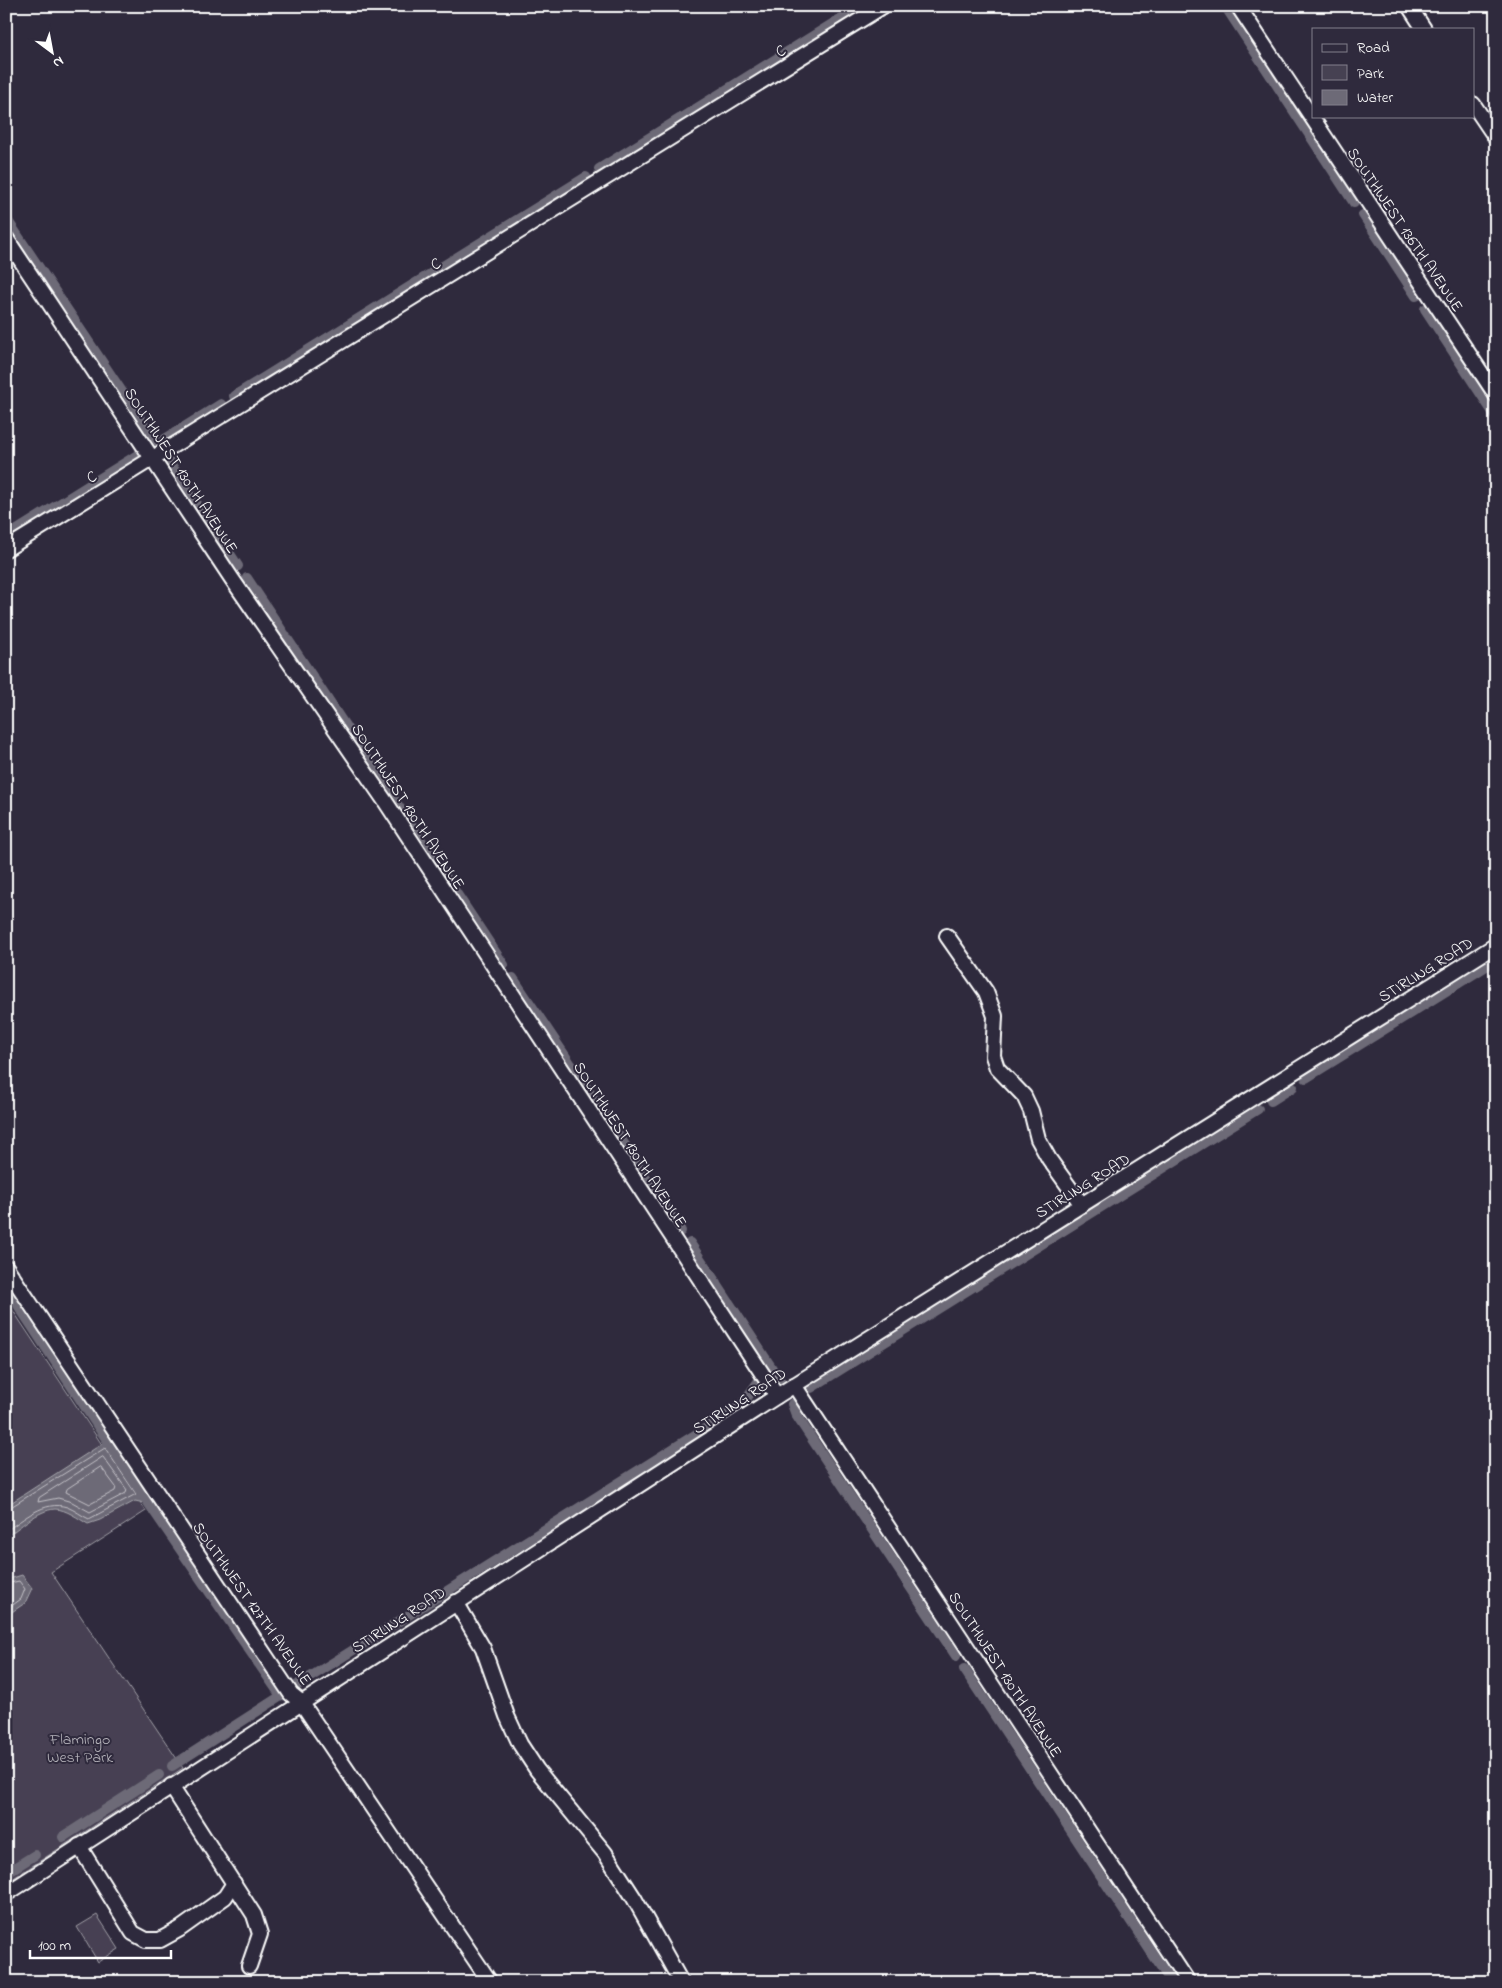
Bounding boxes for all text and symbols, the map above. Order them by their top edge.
north arrow [28,28,78,78]
legend [1312,28,1474,118]
text: Road [1357,37,1390,59]
street label: C [771,39,791,64]
text: N [49,50,68,73]
text: Park [1357,63,1385,85]
text: Water [1357,87,1393,109]
street label: SOUTHWEST 136TH AVENUE [1340,143,1468,317]
street label: C [426,252,446,277]
street label: SOUTHWEST 130TH AVENUE [118,383,243,559]
street label: C [82,465,102,490]
street label: SOUTHWEST 130TH AVENUE [345,719,470,895]
street label: STIRLING ROAD [1374,932,1478,1009]
street label: SOUTHWEST 130TH AVENUE [567,1057,692,1233]
street label: STIRLING ROAD [1031,1148,1135,1225]
street label: STIRLING ROAD [688,1362,792,1441]
street label: SOUTHWEST 127TH AVENUE [186,1518,317,1691]
street label: STIRLING ROAD [347,1581,451,1660]
street label: SOUTHWEST 130TH AVENUE [942,1587,1067,1763]
park label: Flamingo West Park [47,1728,114,1770]
scale bar [30,1928,171,1960]
text: 100 m [38,1935,71,1957]

